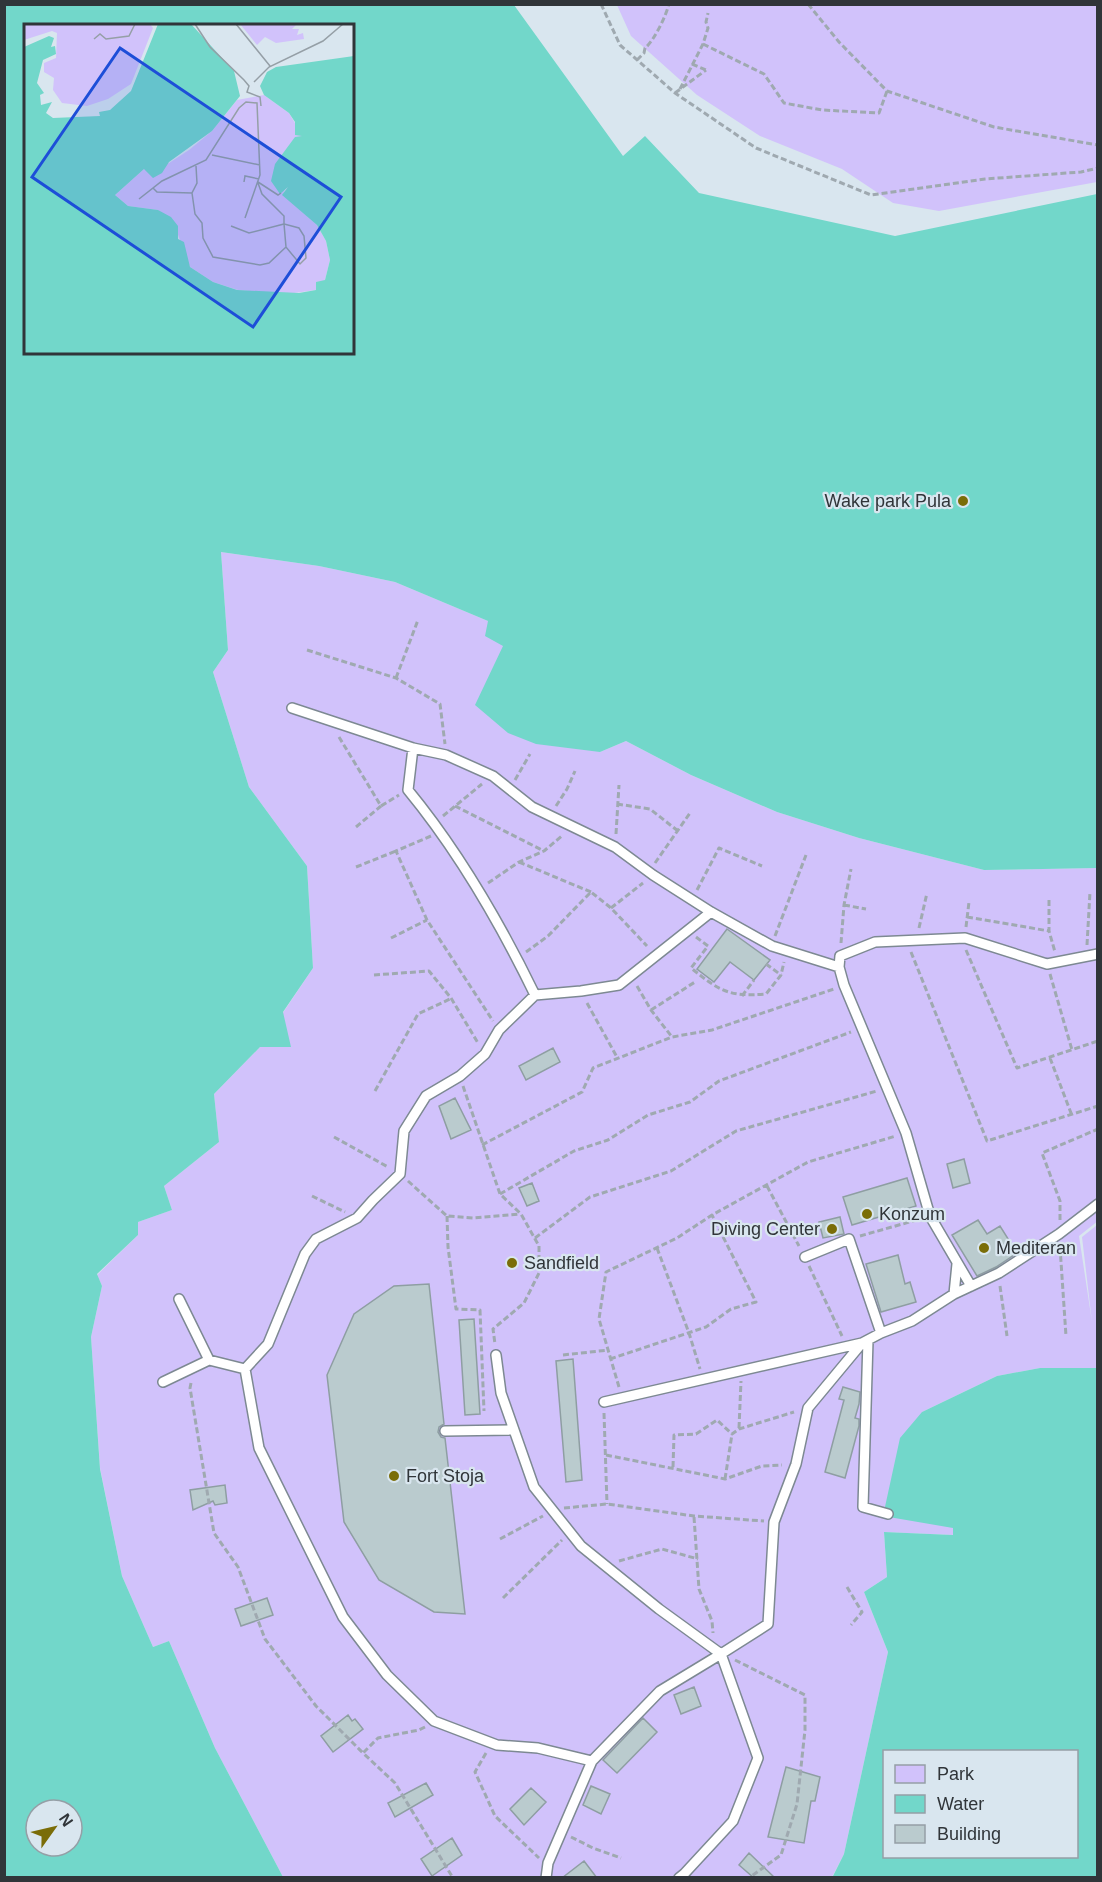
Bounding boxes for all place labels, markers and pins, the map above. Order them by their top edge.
place label: Wake park Pula [825,491,952,511]
marker: Wake park Pula [956,494,970,508]
place label: Konzum [879,1204,945,1224]
marker: Konzum [860,1207,874,1221]
place label: Diving Center [711,1219,820,1239]
marker: Diving Center [825,1222,839,1236]
place label: Mediteran [996,1238,1076,1258]
marker: Mediteran [977,1241,991,1255]
place label: Sandfield [524,1253,599,1273]
marker: Sandfield [505,1256,519,1270]
place label: Fort Stoja [406,1466,485,1486]
marker: Fort Stoja [387,1469,401,1483]

